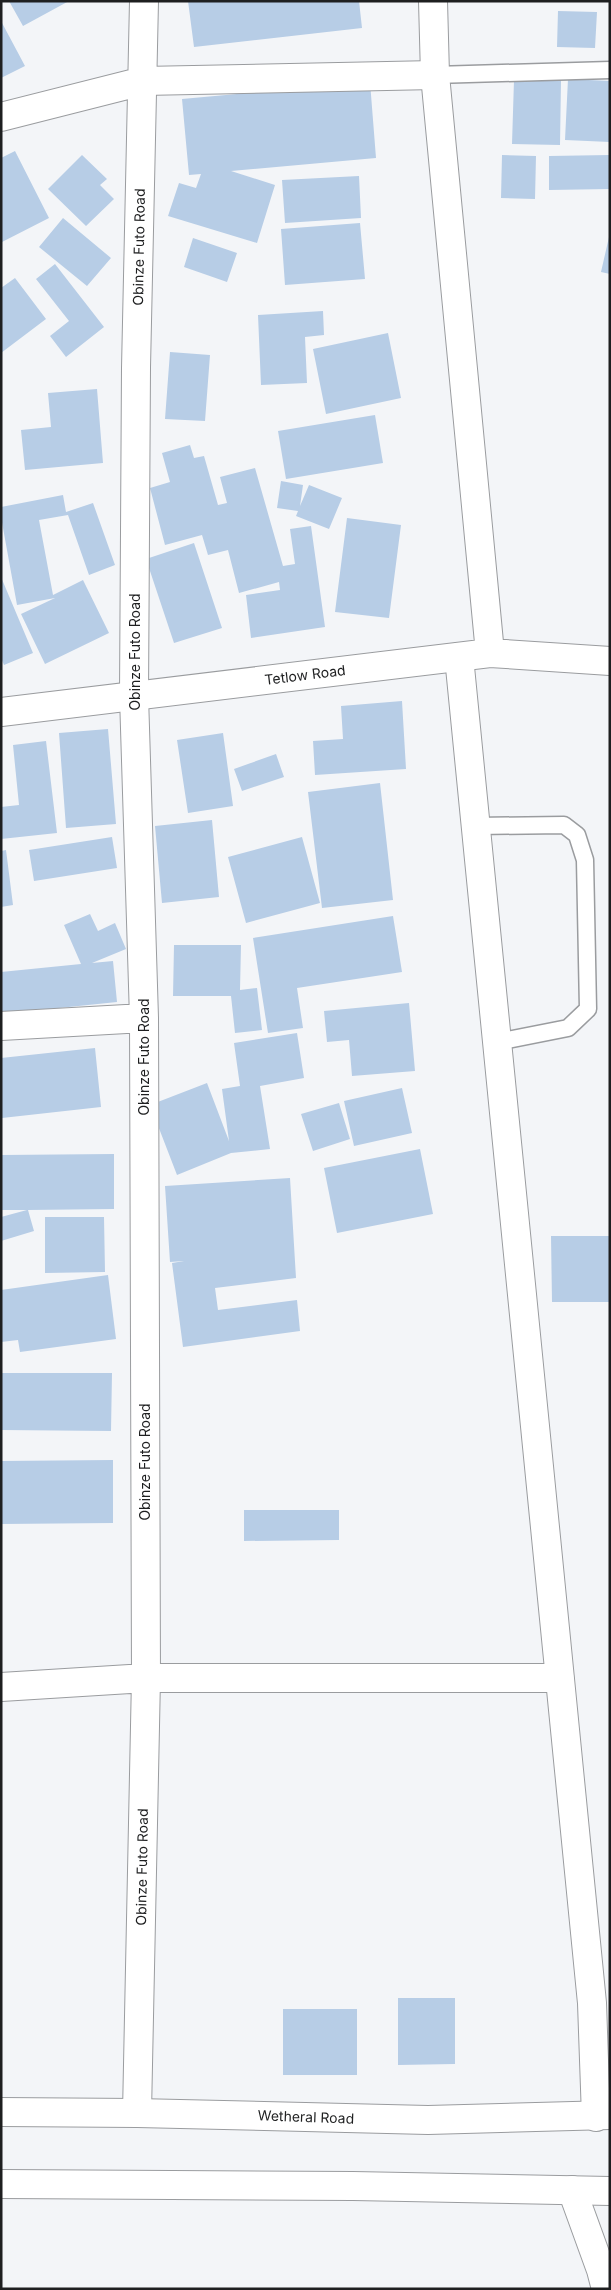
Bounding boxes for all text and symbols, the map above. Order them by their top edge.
street label: Obinze Futo Road [129,188,148,306]
street label: Obinze Futo Road [126,593,143,711]
street label: Tetlow Road [264,661,346,688]
street label: Obinze Futo Road [135,998,152,1116]
street label: Obinze Futo Road [136,1403,153,1521]
street label: Obinze Futo Road [132,1808,151,1926]
street label: Wetheral Road [258,2106,355,2127]

